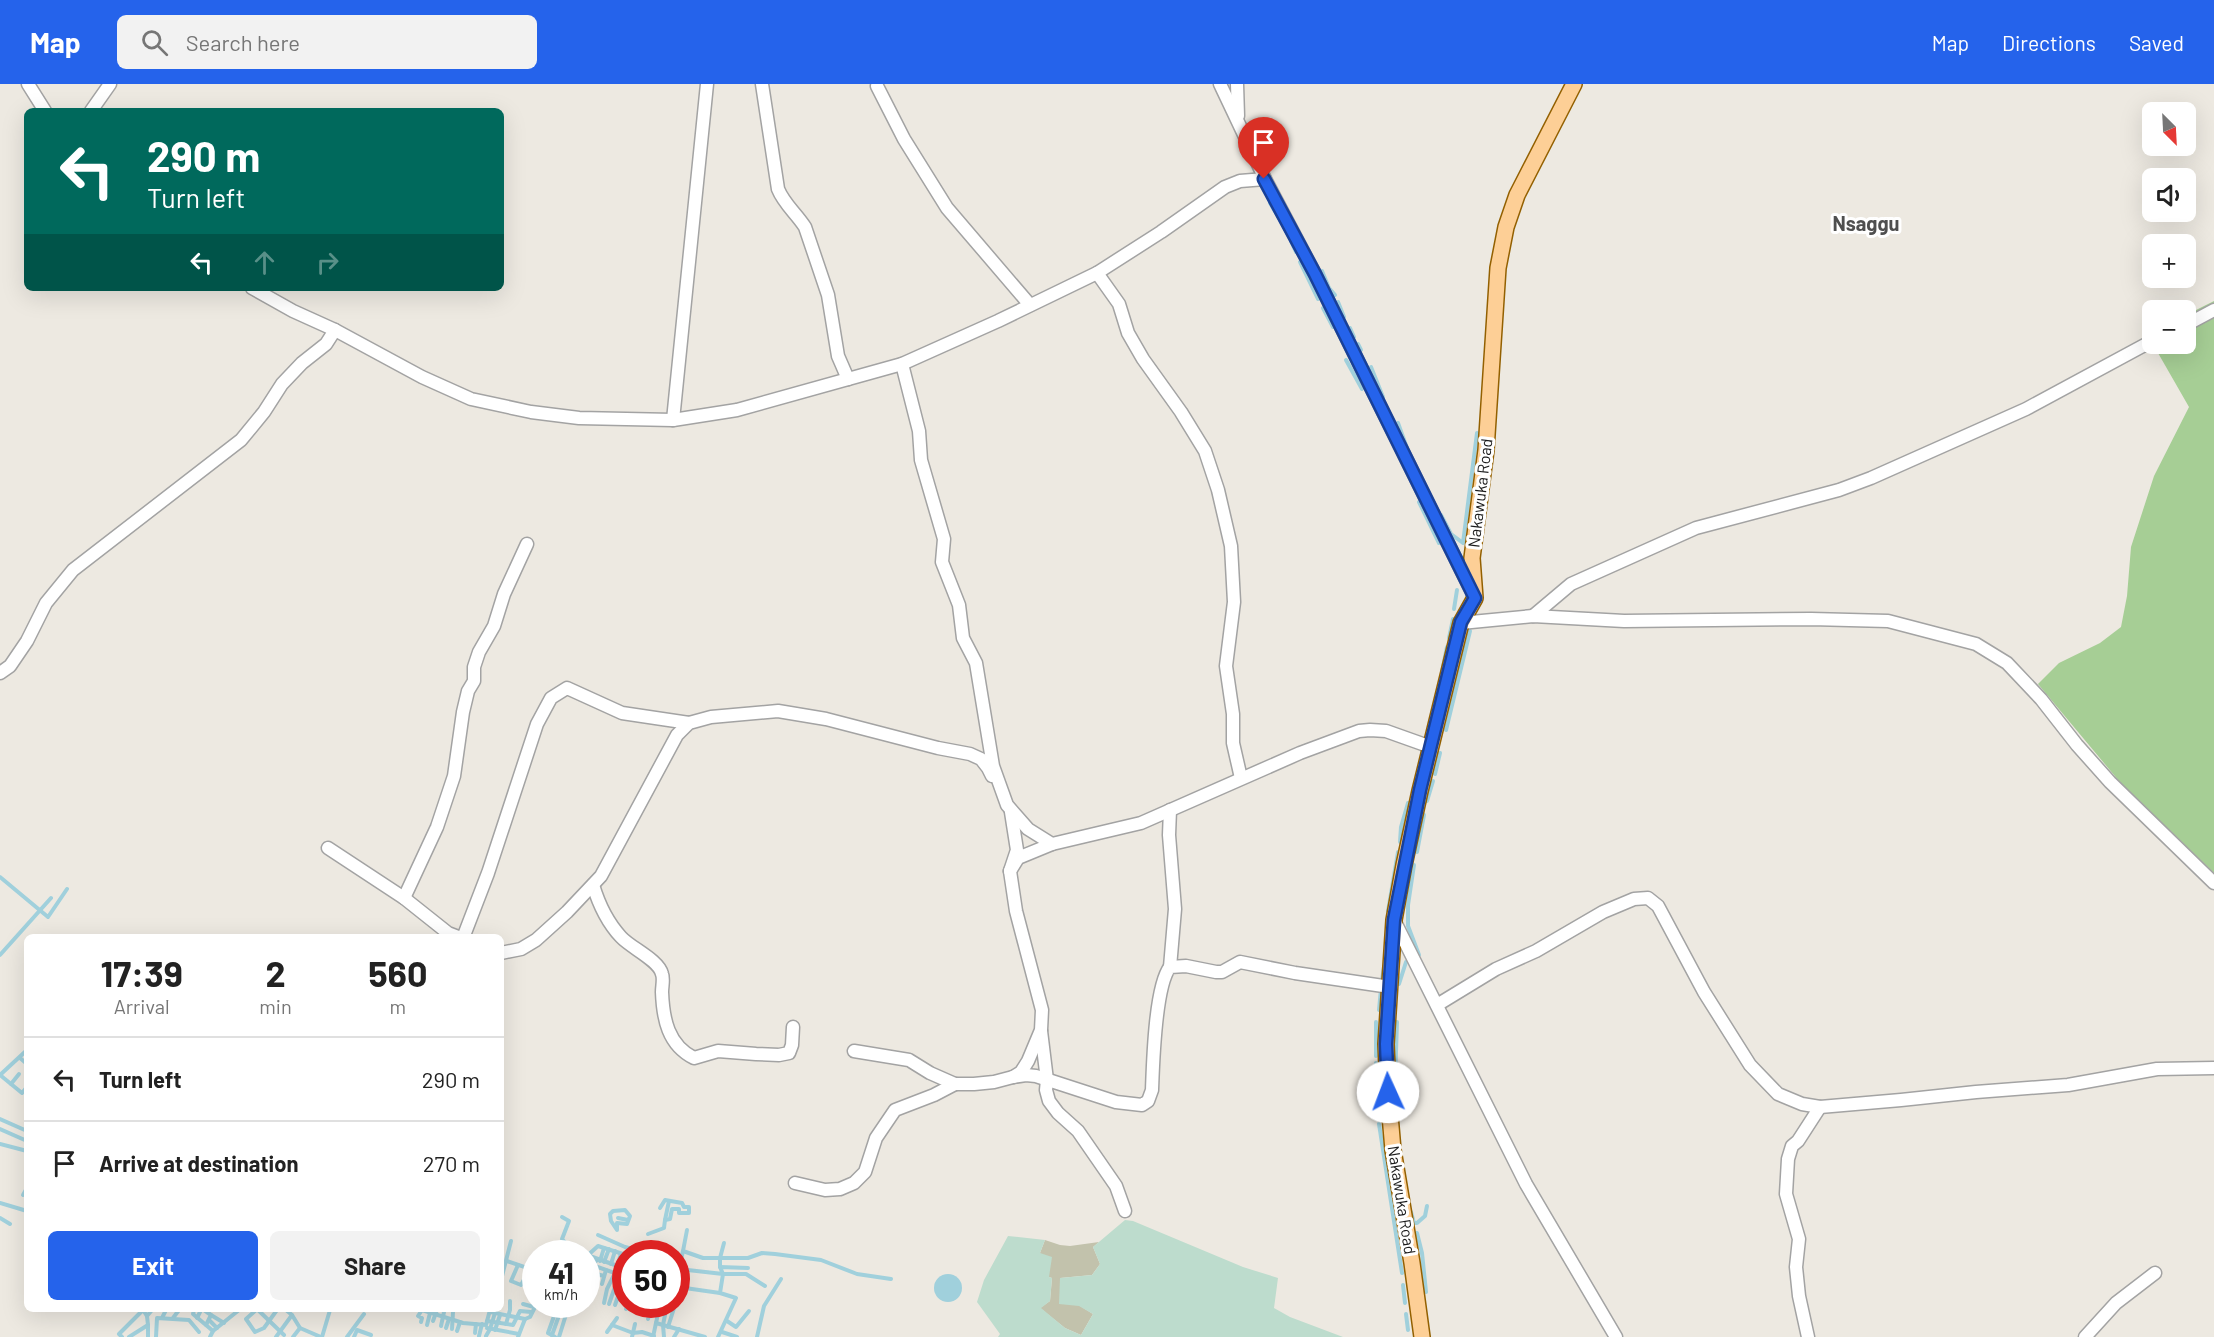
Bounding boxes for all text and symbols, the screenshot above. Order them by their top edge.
search box [117,15,537,69]
text: Map [30,25,81,59]
icon: search [138,26,171,59]
text: Search here [186,29,300,55]
text: Map [1932,30,1969,55]
text: Directions [2002,30,2096,55]
text: Saved [2129,30,2184,55]
north arrow [2142,102,2196,156]
map controls [2142,102,2196,354]
pin [1238,117,1289,179]
icon: arrive [1247,126,1280,159]
text: 290 m [147,130,260,180]
icon: left [48,132,126,210]
button: sound [2142,168,2196,222]
text: Turn left [147,181,245,213]
district label: Nsaggu [1832,211,1900,235]
button: + [2142,234,2196,288]
icon: left [185,246,218,279]
icon: ahead [248,246,281,279]
icon: right [311,246,344,279]
button: − [2142,300,2196,354]
street label: Nakawuka Road [1463,437,1496,549]
text: 17:39 [101,951,183,994]
text: 2 [265,951,286,994]
text: 560 [368,951,427,994]
text: Arrival [114,994,170,1018]
text: min [259,994,292,1018]
text: m [390,994,406,1018]
position arrow [1356,1060,1420,1124]
icon: left [48,1063,81,1096]
text: Turn left [99,1066,182,1092]
text: 290 m [422,1066,480,1092]
street label: Nakawuka Road [1385,1144,1420,1256]
icon: arrive [48,1147,81,1180]
text: Arrive at destination [99,1150,298,1176]
text: 270 m [423,1150,480,1176]
button: Exit [48,1231,258,1300]
button: Share [270,1231,480,1300]
speed limit sign: 50 [612,1240,690,1318]
text: 41 [548,1254,574,1290]
text: km/h [544,1285,578,1303]

